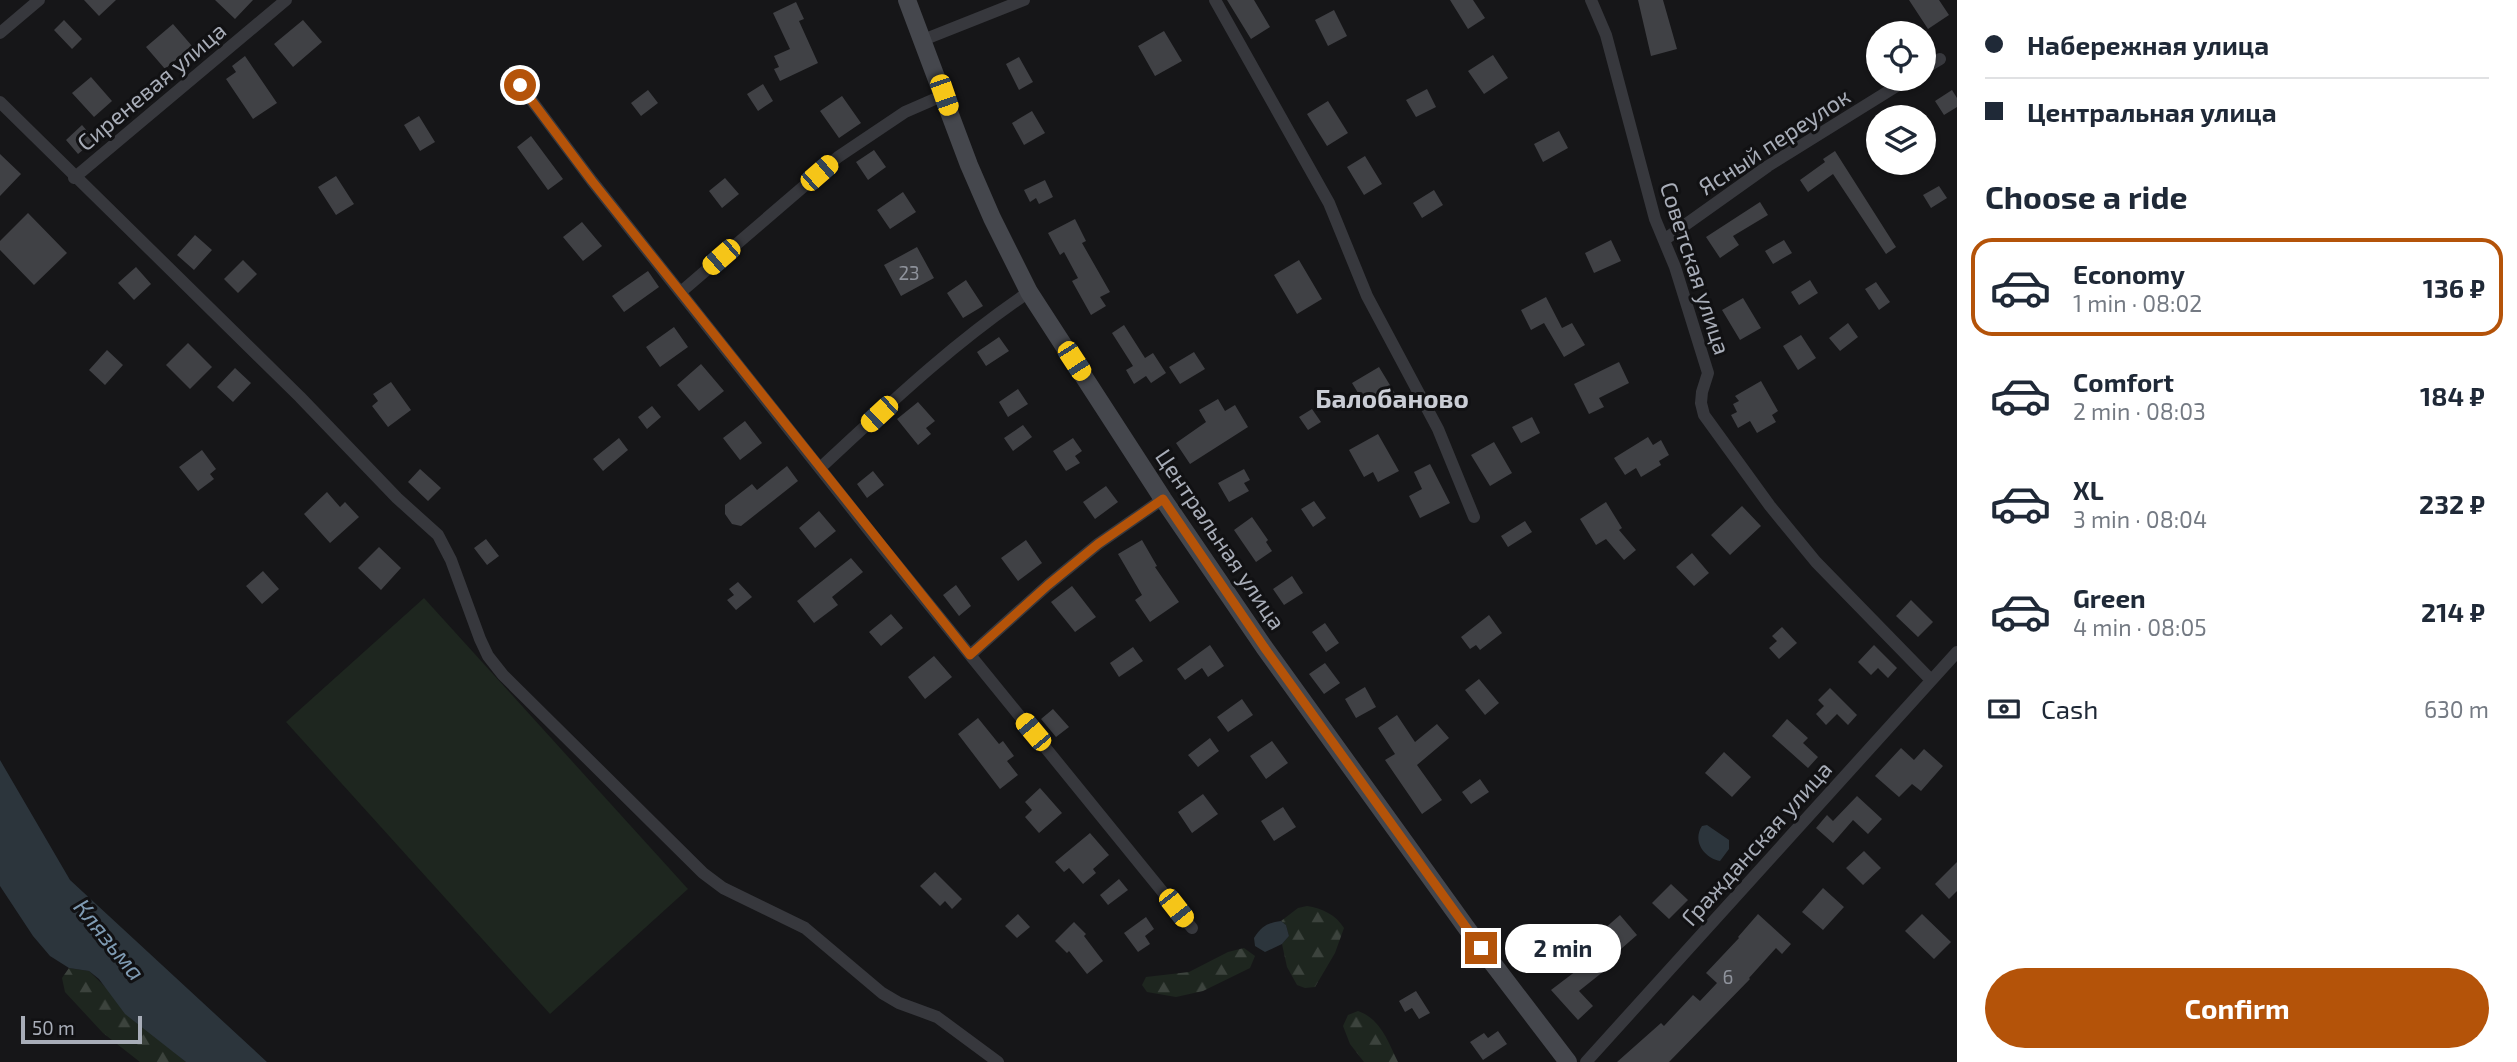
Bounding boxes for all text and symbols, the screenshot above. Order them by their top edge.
street label: Сиреневая улица [71,16,232,157]
map controls [1866,21,1936,175]
button: locate [1866,21,1936,91]
text: Набережная улица [2027,29,2269,60]
route start [504,69,536,101]
car [928,72,961,118]
street label: Ясный переулок [1693,82,1856,201]
text: Центральная улица [2027,96,2277,127]
button: layers [1866,105,1936,175]
car [797,151,842,195]
text: Choose a ride [1985,177,2188,215]
street label: Советская улица [1654,178,1737,358]
car [699,235,744,279]
icon: car [1989,256,2052,319]
text: Economy [2073,258,2185,289]
house number: 23 [898,261,920,284]
text: 136 ₽ [2423,272,2485,303]
text: 1 min · 08:02 [2073,289,2202,317]
car [1054,338,1095,384]
icon: car [1989,364,2052,427]
text: Comfort [2073,366,2174,397]
text: 184 ₽ [2420,380,2485,411]
district label: Балобаново [1315,382,1469,413]
car [857,392,902,436]
text: 2 min · 08:03 [2073,397,2206,425]
street label: Центральная улица [1149,443,1292,635]
icon: car [1989,472,2052,535]
text: XL [2073,474,2104,505]
text: 232 ₽ [2419,488,2485,519]
text: 3 min · 08:04 [2073,505,2207,533]
icon: car [1989,580,2052,643]
text: Green [2073,582,2146,613]
text: 214 ₽ [2421,596,2485,627]
text: 4 min · 08:05 [2073,613,2207,641]
icon: cash [1985,690,2023,728]
text: Cash [2041,693,2098,724]
text: 630 m [2424,695,2489,723]
car [1012,709,1055,755]
street label: Гражданская улица [1675,755,1838,932]
car [1155,885,1198,931]
water label: Клязьма [68,892,152,986]
callout: 2 min [1506,923,1621,972]
route end [1465,932,1497,964]
text: 2 min [1534,934,1592,962]
house number: 6 [1723,965,1733,988]
button: Confirm [1985,968,2489,1048]
scale bar [21,1013,142,1045]
text: 50 m [32,1016,75,1039]

